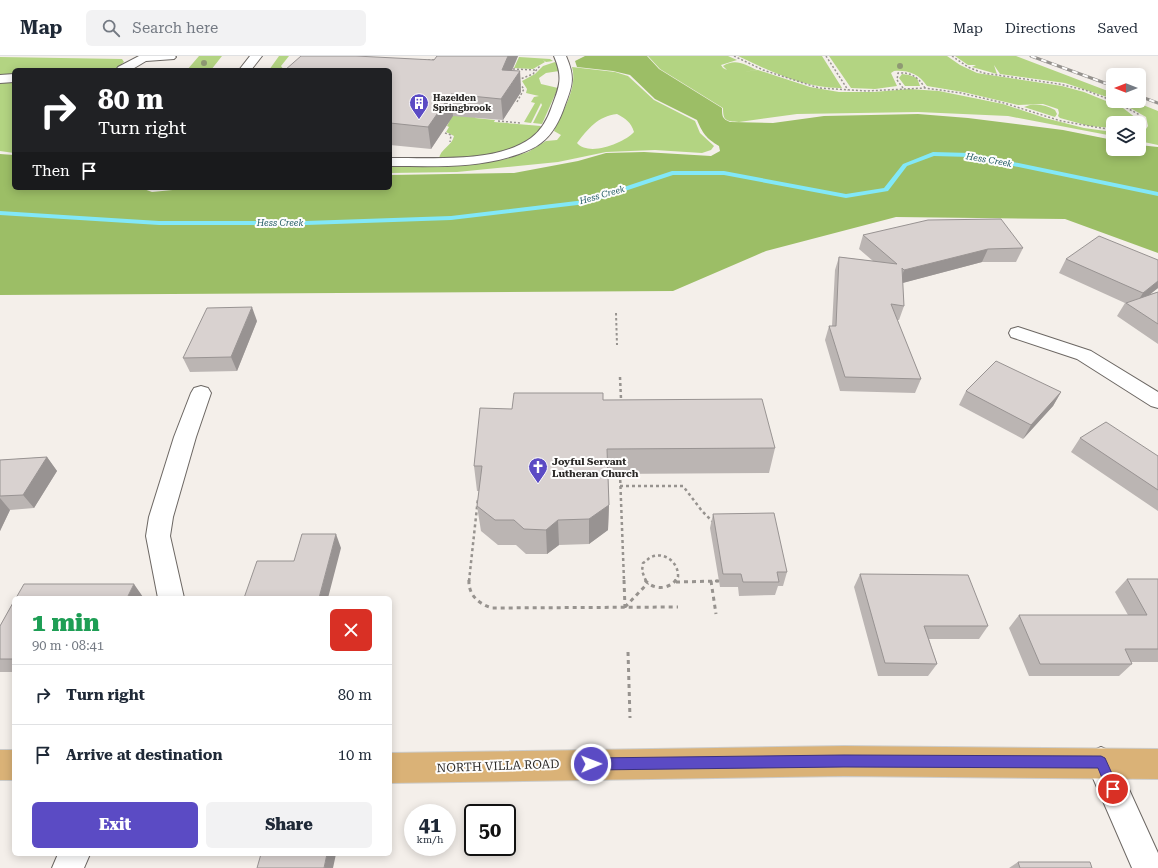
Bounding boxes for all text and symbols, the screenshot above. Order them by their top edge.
search box [86,10,366,46]
text: Map [20,16,62,39]
icon: search [100,17,122,39]
text: Search here [132,19,218,37]
text: Map [953,20,983,36]
text: Directions [1005,20,1075,36]
text: Saved [1097,20,1138,36]
north arrow [1106,68,1146,108]
map controls [1106,68,1146,156]
text: 80 m [98,83,163,116]
icon: right [32,84,84,136]
building icon: Hazelden Springbrook [408,92,430,120]
place label: Hazelden Springbrook [433,93,492,113]
button: layers [1106,116,1146,156]
text: Turn right [98,117,186,138]
water label: Hess Creek [964,151,1013,169]
icon: arrive [78,160,100,182]
text: Then [32,162,70,180]
water label: Hess Creek [577,184,626,207]
water label: Hess Creek [256,218,303,228]
church icon: Joyful Servant Lutheran Church [527,456,549,484]
place label: Joyful Servant Lutheran Church [552,456,639,479]
text: 1 min [32,609,99,637]
button: close [330,609,372,651]
text: 90 m · 08:41 [32,638,104,653]
icon: right [32,684,54,706]
text: Turn right [66,686,145,704]
text: 80 m [338,686,372,704]
position arrow [570,743,612,785]
icon: arrive [32,744,54,766]
text: Arrive at destination [66,746,222,764]
text: 10 m [338,746,372,764]
street label: NORTH VILLA ROAD [436,757,560,775]
pin [1096,772,1130,806]
icon: arrive [1102,778,1124,800]
button: Exit [32,802,198,848]
button: Share [206,802,372,848]
speed limit sign: 50 [464,804,516,856]
text: 41 [419,813,441,837]
text: km/h [417,834,443,845]

